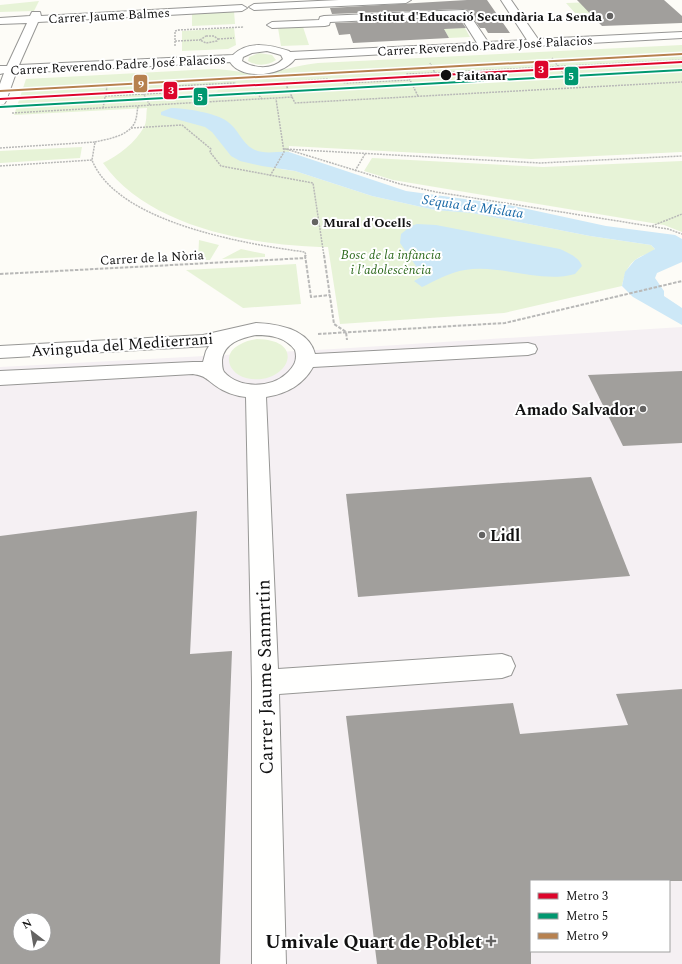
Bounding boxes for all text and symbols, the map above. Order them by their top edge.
street label: Carrer Jaume Balmes [48,3,170,29]
place label: Institut d'Educació Secundària La Senda [359,7,602,27]
marker: Institut d'Educació Secundària La Senda [605,11,615,21]
street label: Carrer Reverendo Padre José Palacios [377,30,593,62]
street label: Carrer Reverendo Padre José Palacios [10,49,226,81]
line badge: 3 [534,60,549,79]
text: 3 [538,61,544,78]
place label: Faitanar [456,66,507,86]
line badge: 5 [564,66,579,86]
marker: Faitanar [439,68,453,82]
text: 5 [568,68,574,85]
line badge: 9 [133,74,148,93]
text: 9 [138,76,144,93]
line badge: 3 [163,81,178,100]
text: 3 [168,82,174,99]
line badge: 5 [193,87,208,106]
text: 5 [197,89,203,106]
water label: Séquia de Mislata [421,189,525,224]
place label: Mural d'Ocells [323,213,411,233]
marker: Mural d'Ocells [310,217,320,227]
street label: Carrer de la Nòria [100,245,205,271]
park label: Bosc de la infància i l'adolescència [341,245,442,280]
street label: Avinguda del Mediterrani [30,327,214,363]
place label: Amado Salvador [514,398,635,422]
marker: Amado Salvador [638,404,648,414]
place label: Lidl [490,524,520,548]
marker: Lidl [477,530,487,540]
street label: Carrer Jaume Sanmrtin [249,579,282,775]
legend [530,880,670,952]
text: Metro 3 [566,887,608,906]
text: Metro 5 [566,907,608,926]
north arrow [12,912,52,952]
text: N [19,914,35,933]
text: Metro 9 [566,927,608,946]
place label: Umivale Quart de Poblet [265,928,482,957]
marker: Umivale Quart de Poblet [485,935,497,947]

